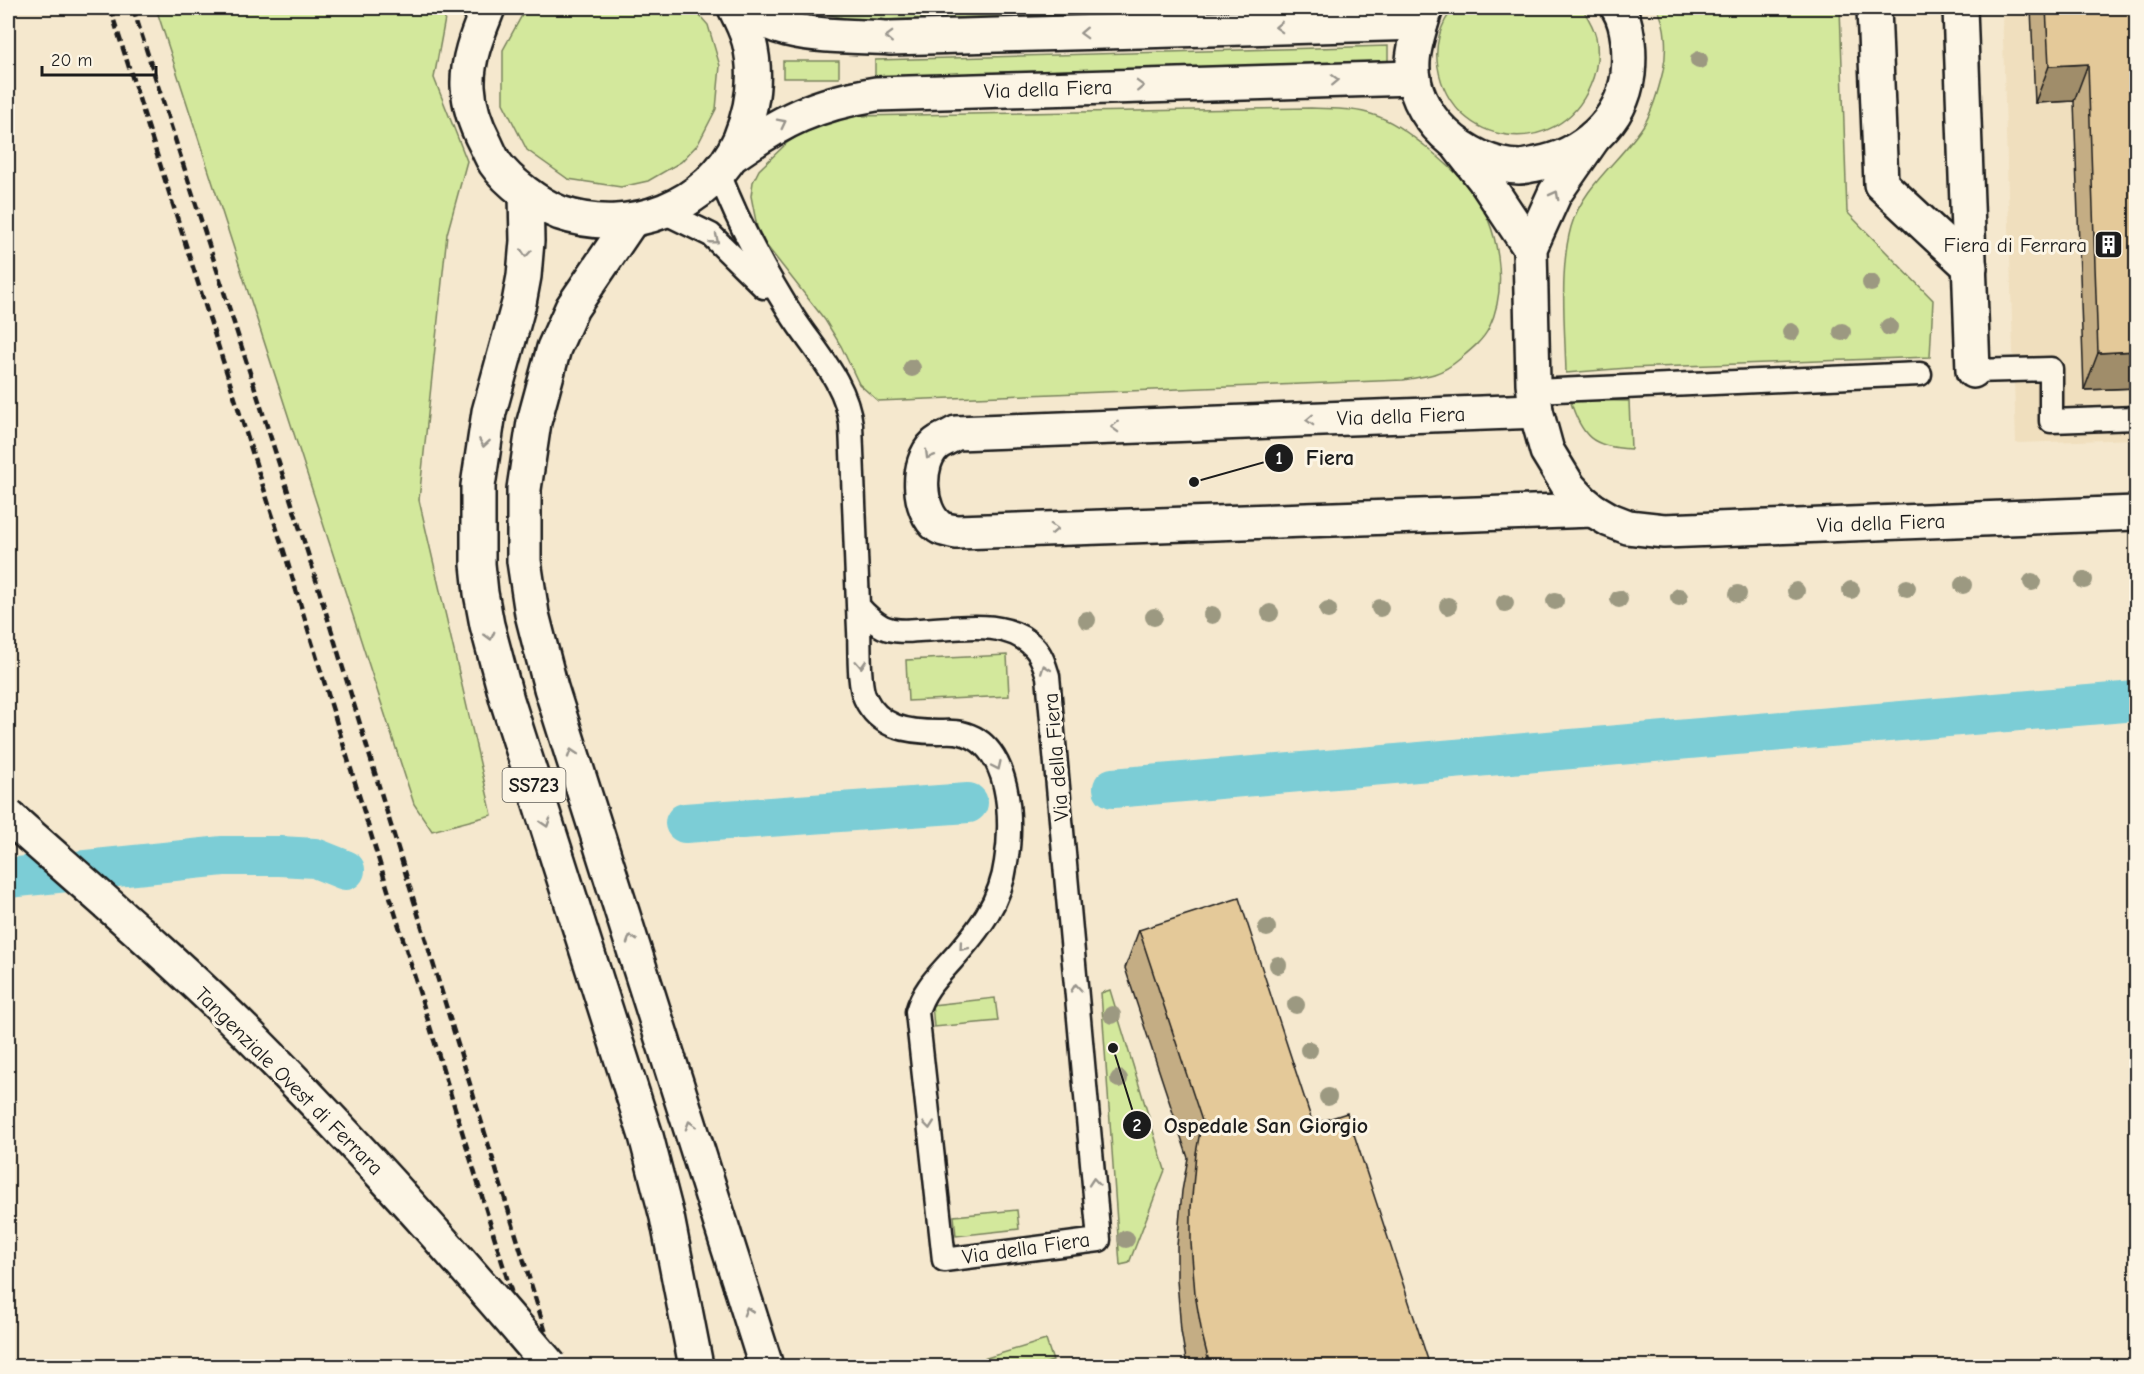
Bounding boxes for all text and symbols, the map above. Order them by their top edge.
one-way arrow [1274,21,1283,34]
one-way arrow [1079,26,1088,39]
one-way arrow [884,31,893,44]
scale bar [42,39,156,77]
text: 20 m [51,50,92,71]
one-way arrow [1330,74,1339,86]
street label: Via della Fiera [983,75,1113,103]
one-way arrow [1135,80,1144,92]
one-way arrow [776,119,787,130]
one-way arrow [1548,191,1559,202]
building icon: Fiera di Ferrara [2092,229,2124,261]
one-way arrow [708,233,719,244]
place label: Fiera di Ferrara [1944,233,2087,257]
one-way arrow [520,248,533,257]
street label: Via della Fiera [1336,402,1466,430]
one-way arrow [1306,413,1315,426]
one-way arrow [1111,421,1120,434]
one-way arrow [479,438,491,447]
callout: Fiera [1264,438,1366,478]
text: Fiera [1306,445,1354,471]
text: 1 [1275,448,1283,469]
one-way arrow [924,449,936,459]
street label: Via della Fiera [1816,509,1946,537]
one-way arrow [1050,523,1059,535]
one-way arrow [482,631,495,641]
one-way arrow [854,660,867,669]
one-way arrow [1040,664,1052,675]
street label: Via della Fiera [1038,692,1074,822]
one-way arrow [567,748,579,759]
one-way arrow [990,760,1002,771]
road number: SS723 [502,768,566,802]
one-way arrow [539,817,551,828]
one-way arrow [626,934,638,945]
one-way arrow [959,940,970,951]
street label: Tangenziale Ovest di Ferrara [190,982,388,1180]
one-way arrow [1070,983,1083,992]
callout: Ospedale San Giorgio [1122,1105,1380,1145]
text: Ospedale San Giorgio [1164,1113,1368,1139]
text: 2 [1133,1115,1142,1136]
one-way arrow [685,1120,697,1131]
one-way arrow [922,1121,935,1130]
one-way arrow [1088,1177,1101,1187]
street label: Via della Fiera [961,1227,1091,1269]
one-way arrow [743,1306,756,1317]

